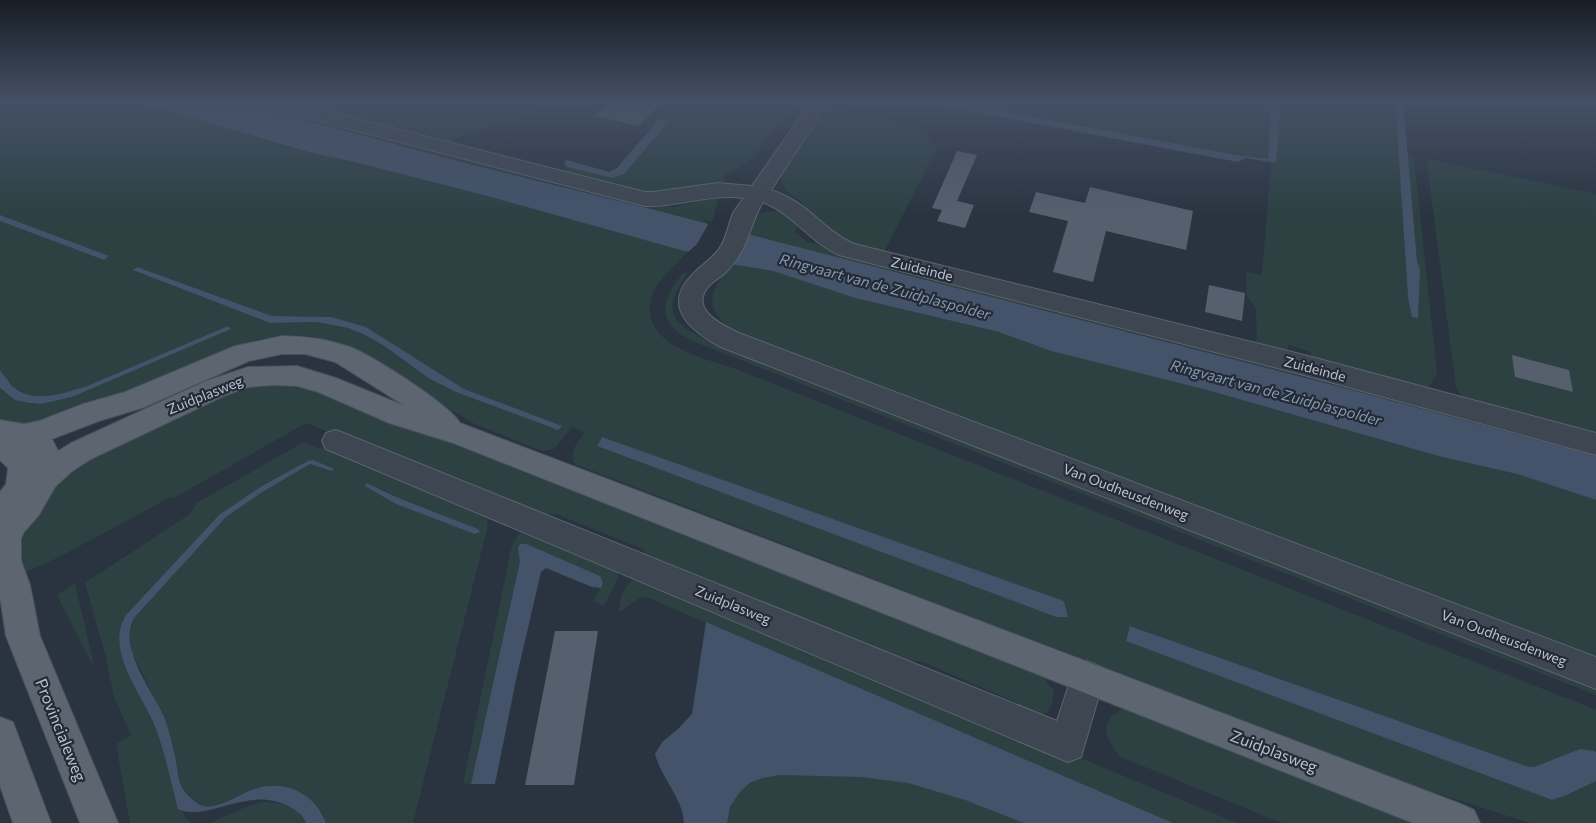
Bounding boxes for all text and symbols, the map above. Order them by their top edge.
water label: Ringvaart van de Zuidplaspolder [778,249,994,323]
street label: Zuideinde [889,253,955,284]
street label: Zuideinde [1282,352,1348,385]
water label: Ringvaart van de Zuidplaspolder [1169,355,1385,429]
street label: Zuidplasweg [164,371,246,417]
street label: Van Oudheusdenweg [1061,460,1192,523]
street label: Zuidplasweg [693,582,774,628]
street label: Van Oudheusdenweg [1439,606,1570,669]
street label: Provincialeweg [32,676,91,784]
street label: Zuidplasweg [1228,725,1321,776]

